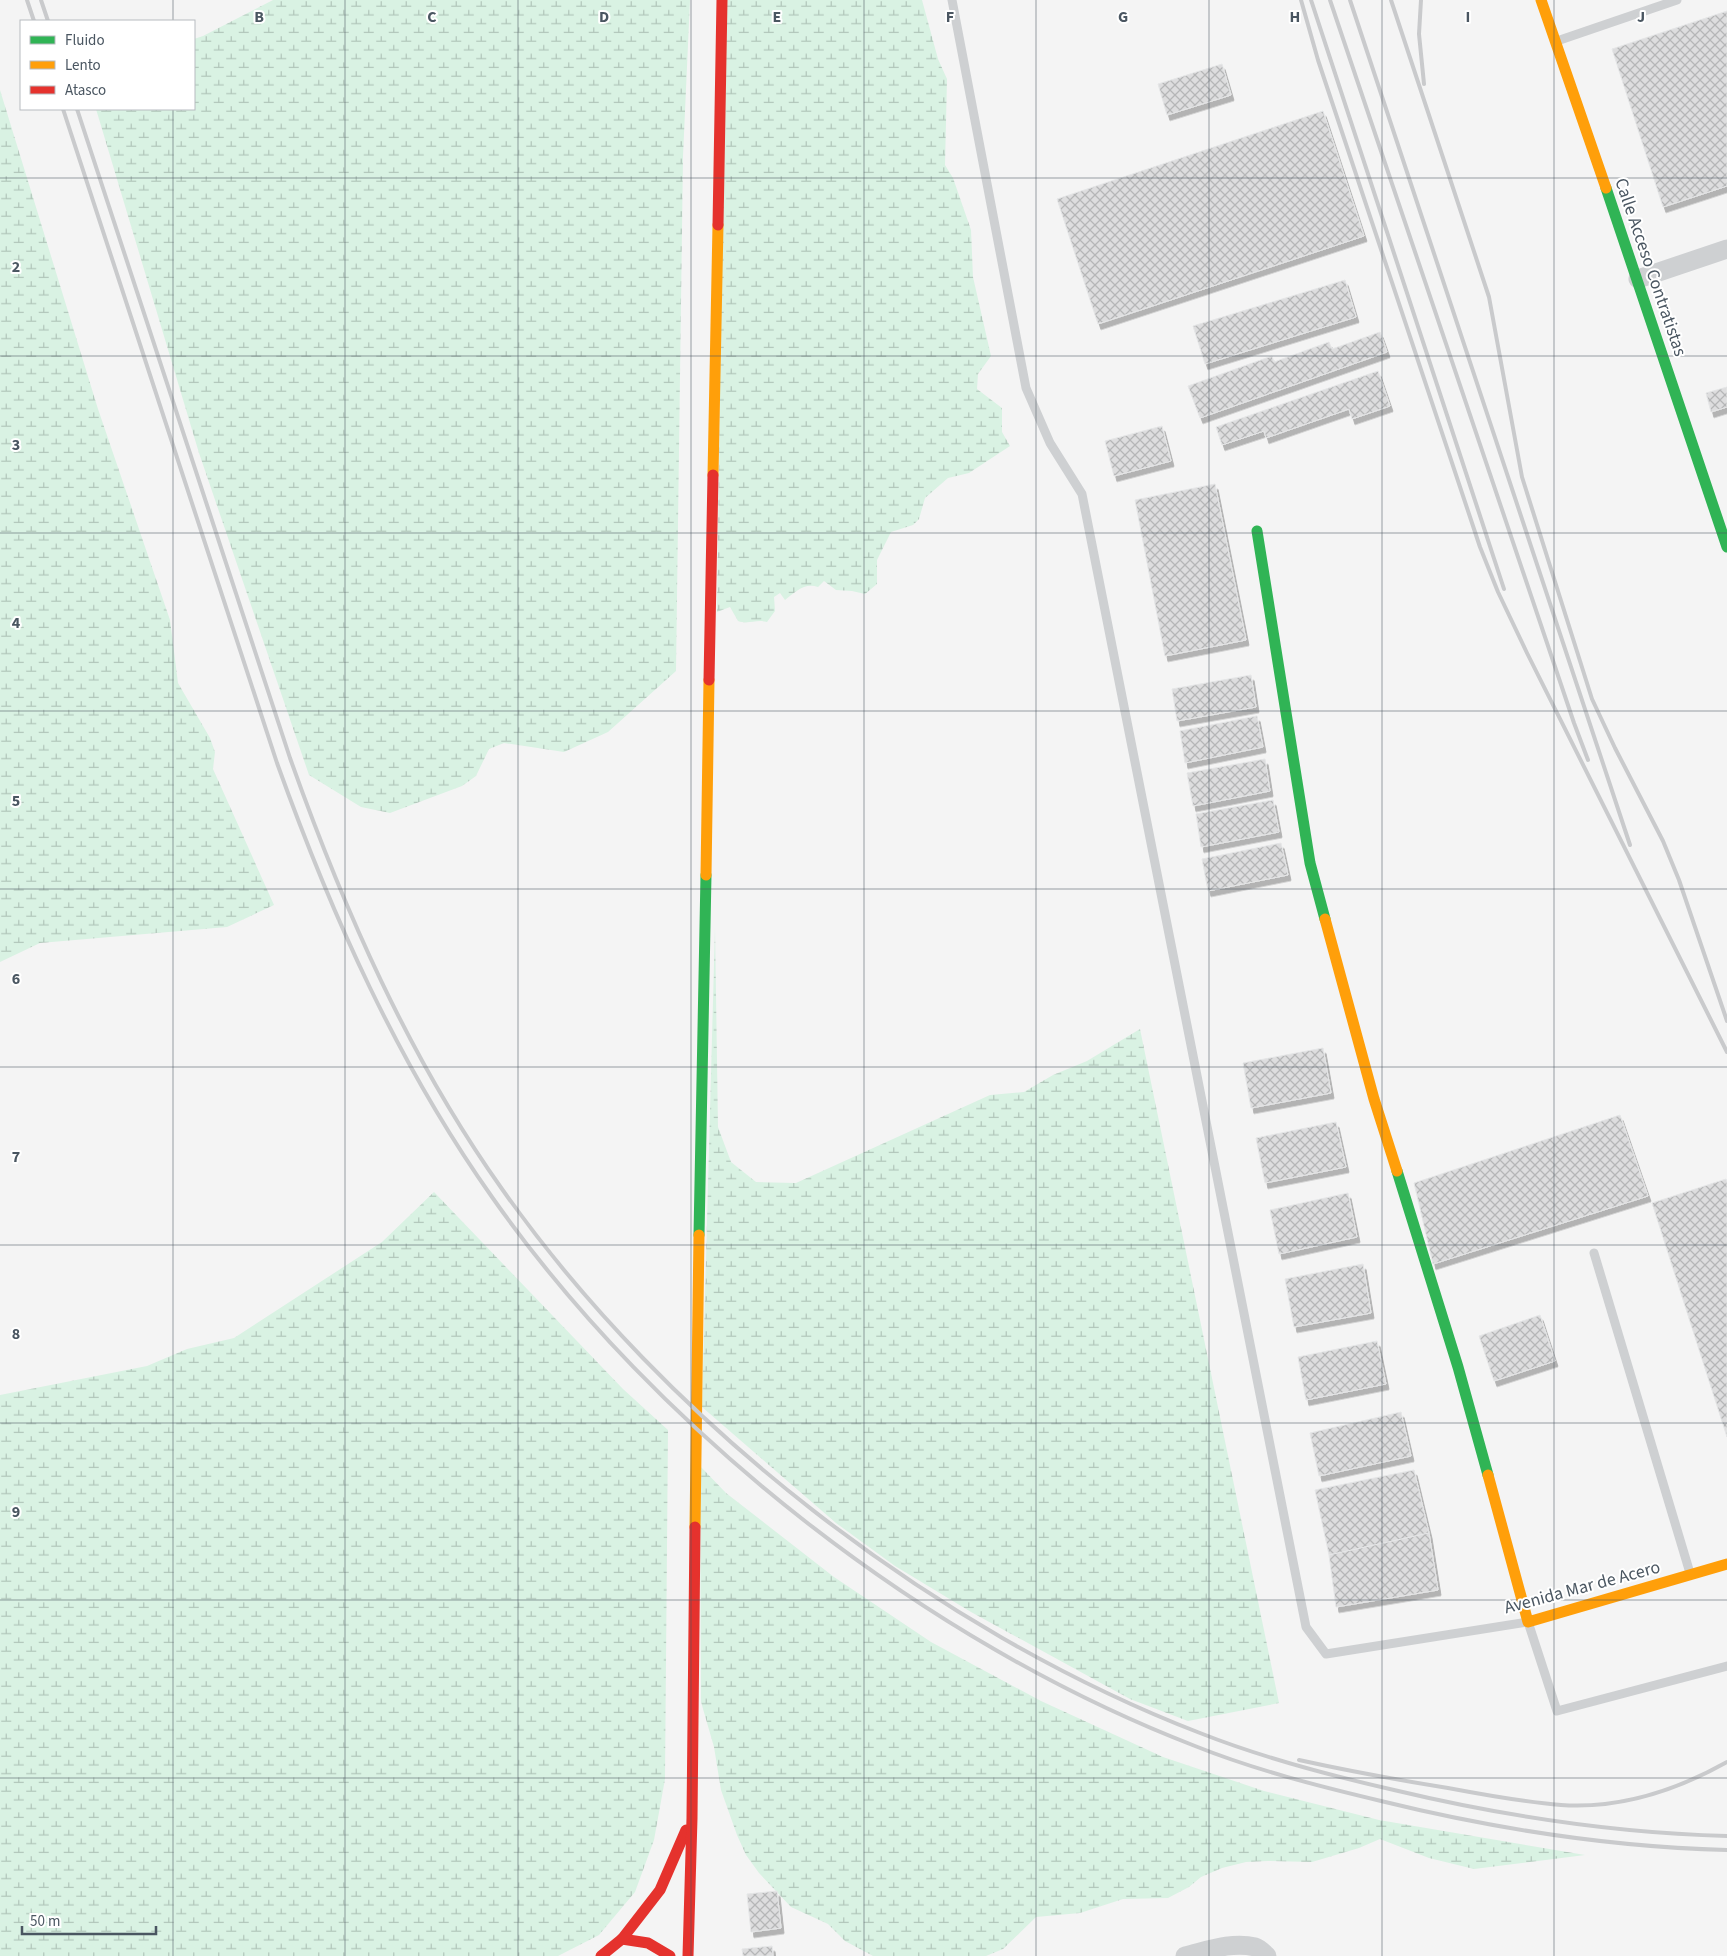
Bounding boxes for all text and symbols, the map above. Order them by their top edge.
text: B [254,6,264,28]
text: C [427,6,437,28]
text: D [599,6,609,28]
text: E [773,6,781,28]
text: F [946,6,954,28]
text: G [1118,6,1128,28]
text: H [1290,6,1300,28]
text: I [1466,6,1470,28]
text: J [1637,6,1645,28]
legend [20,20,195,110]
text: Fluido [65,30,105,51]
text: Lento [65,55,101,76]
text: Atasco [65,80,106,101]
street label: Calle Acceso Contratistas [1608,175,1693,360]
text: 2 [12,256,20,278]
text: 3 [12,434,20,456]
text: 4 [12,612,21,634]
text: 5 [12,790,20,812]
text: 6 [12,968,20,990]
text: 7 [12,1146,20,1168]
text: 8 [12,1323,20,1345]
text: 9 [12,1501,20,1523]
street label: Avenida Mar de Acero [1501,1555,1663,1620]
scale bar [22,1904,156,1936]
text: 50 m [30,1911,60,1932]

